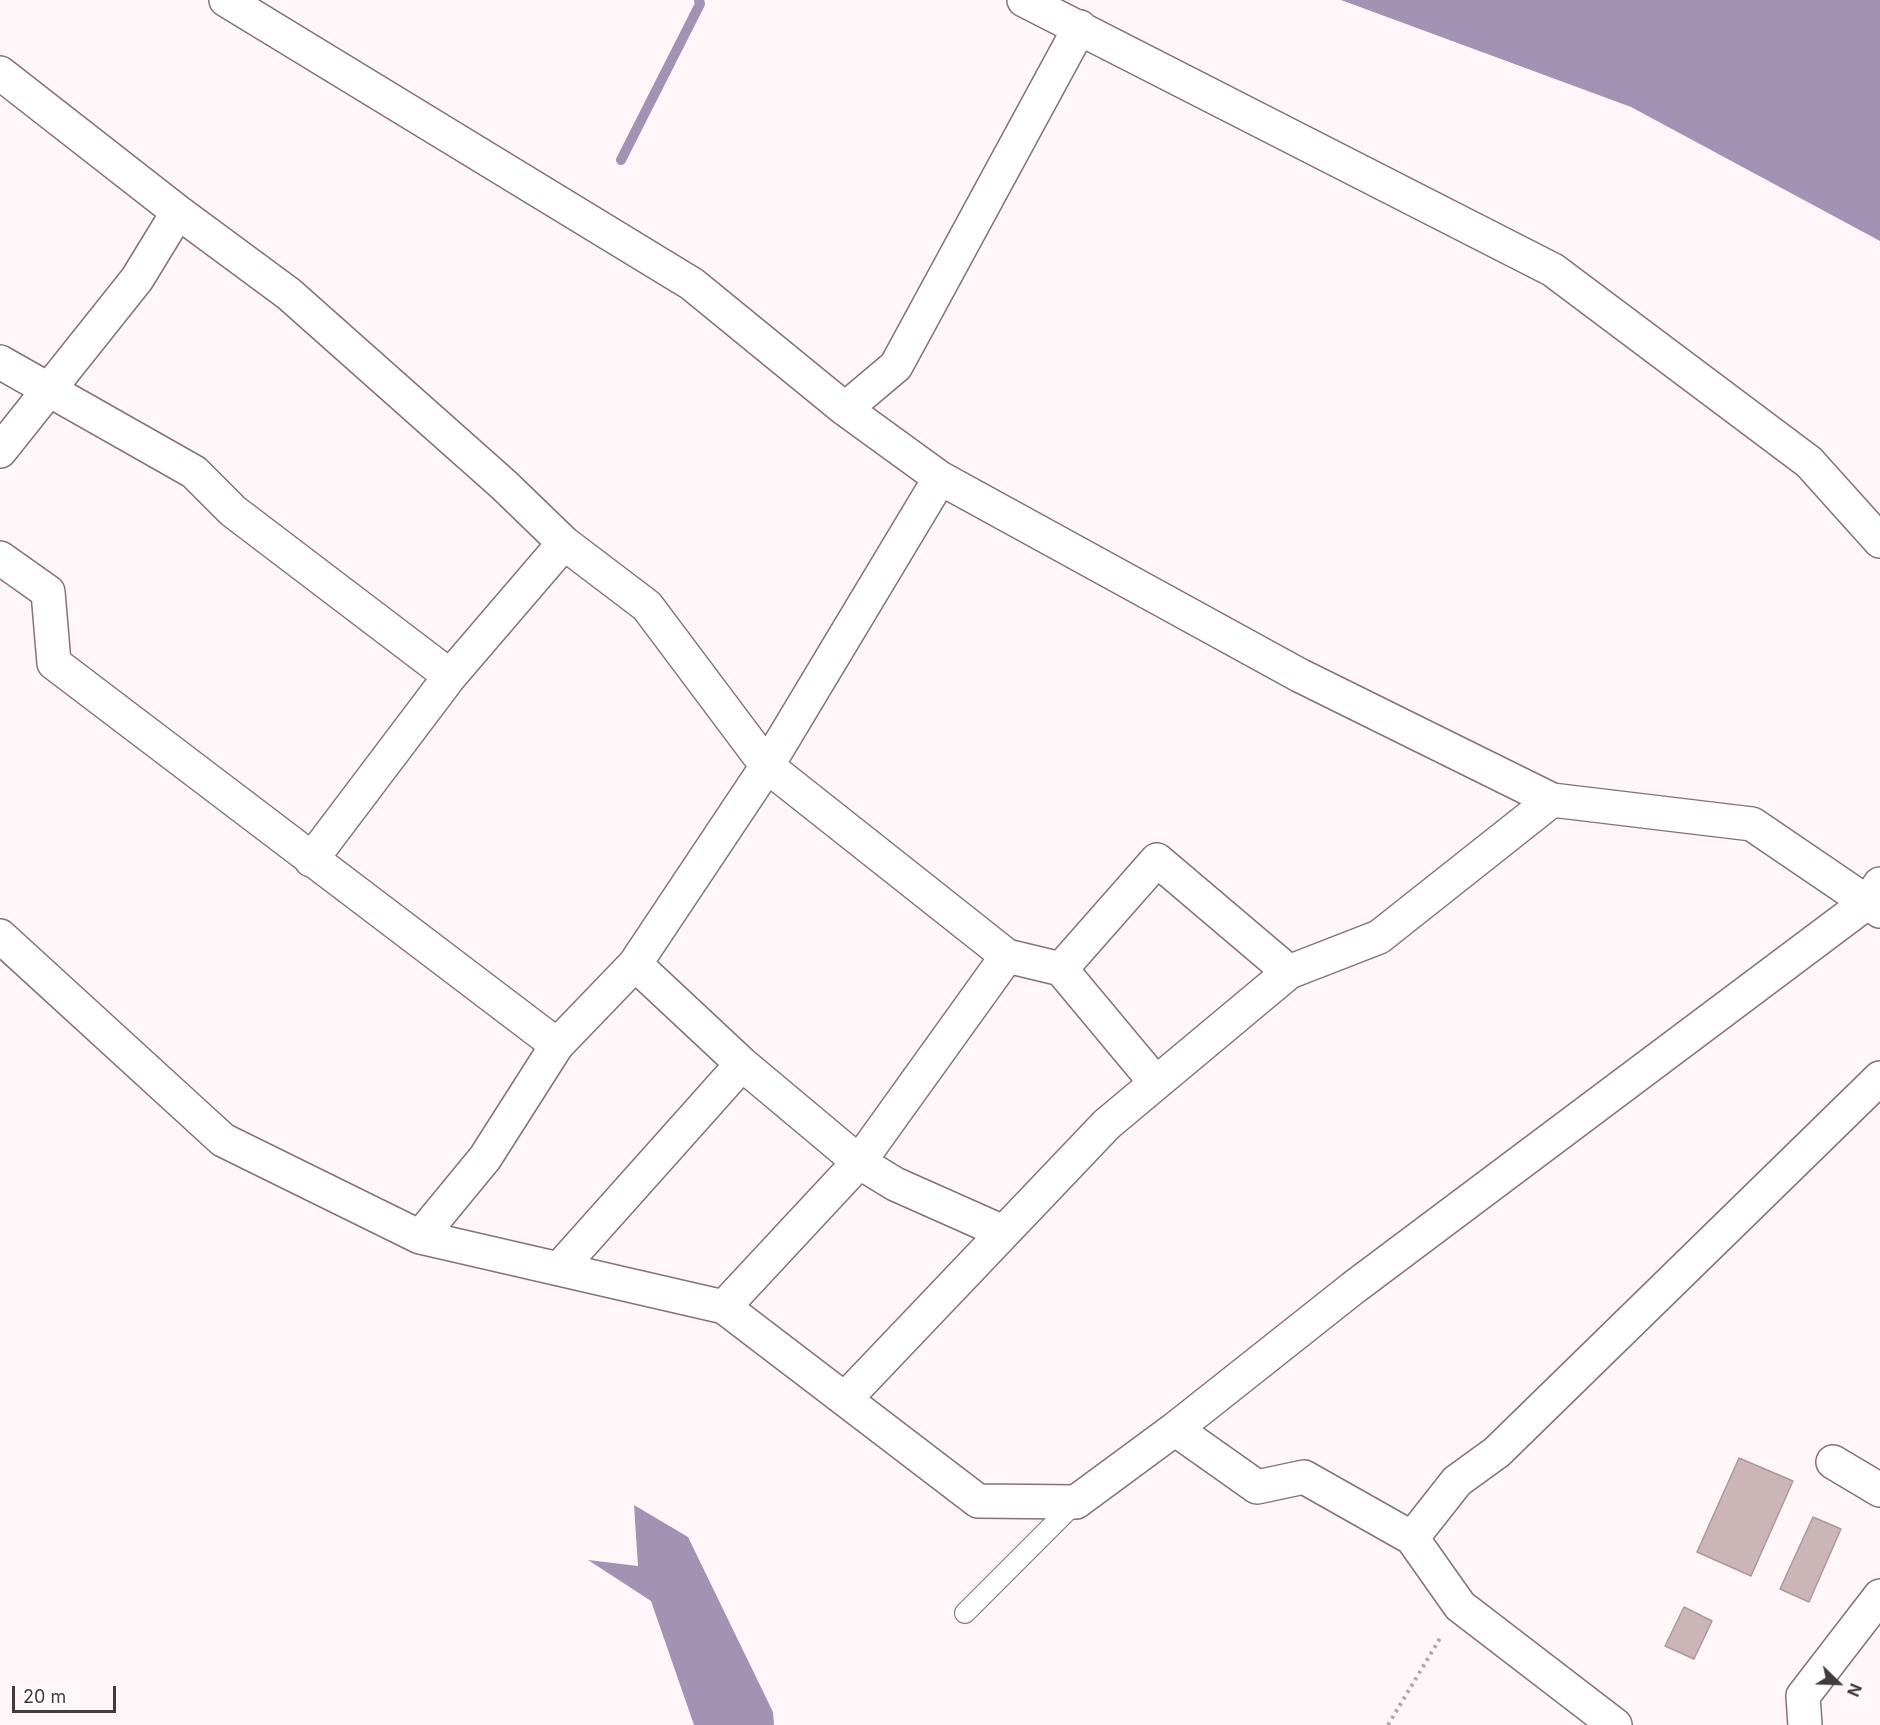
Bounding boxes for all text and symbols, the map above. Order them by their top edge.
north arrow [1808,1653,1868,1713]
scale bar [15,1674,118,1712]
text: N [1843,1681,1866,1700]
text: 20 m [23,1686,66,1707]

